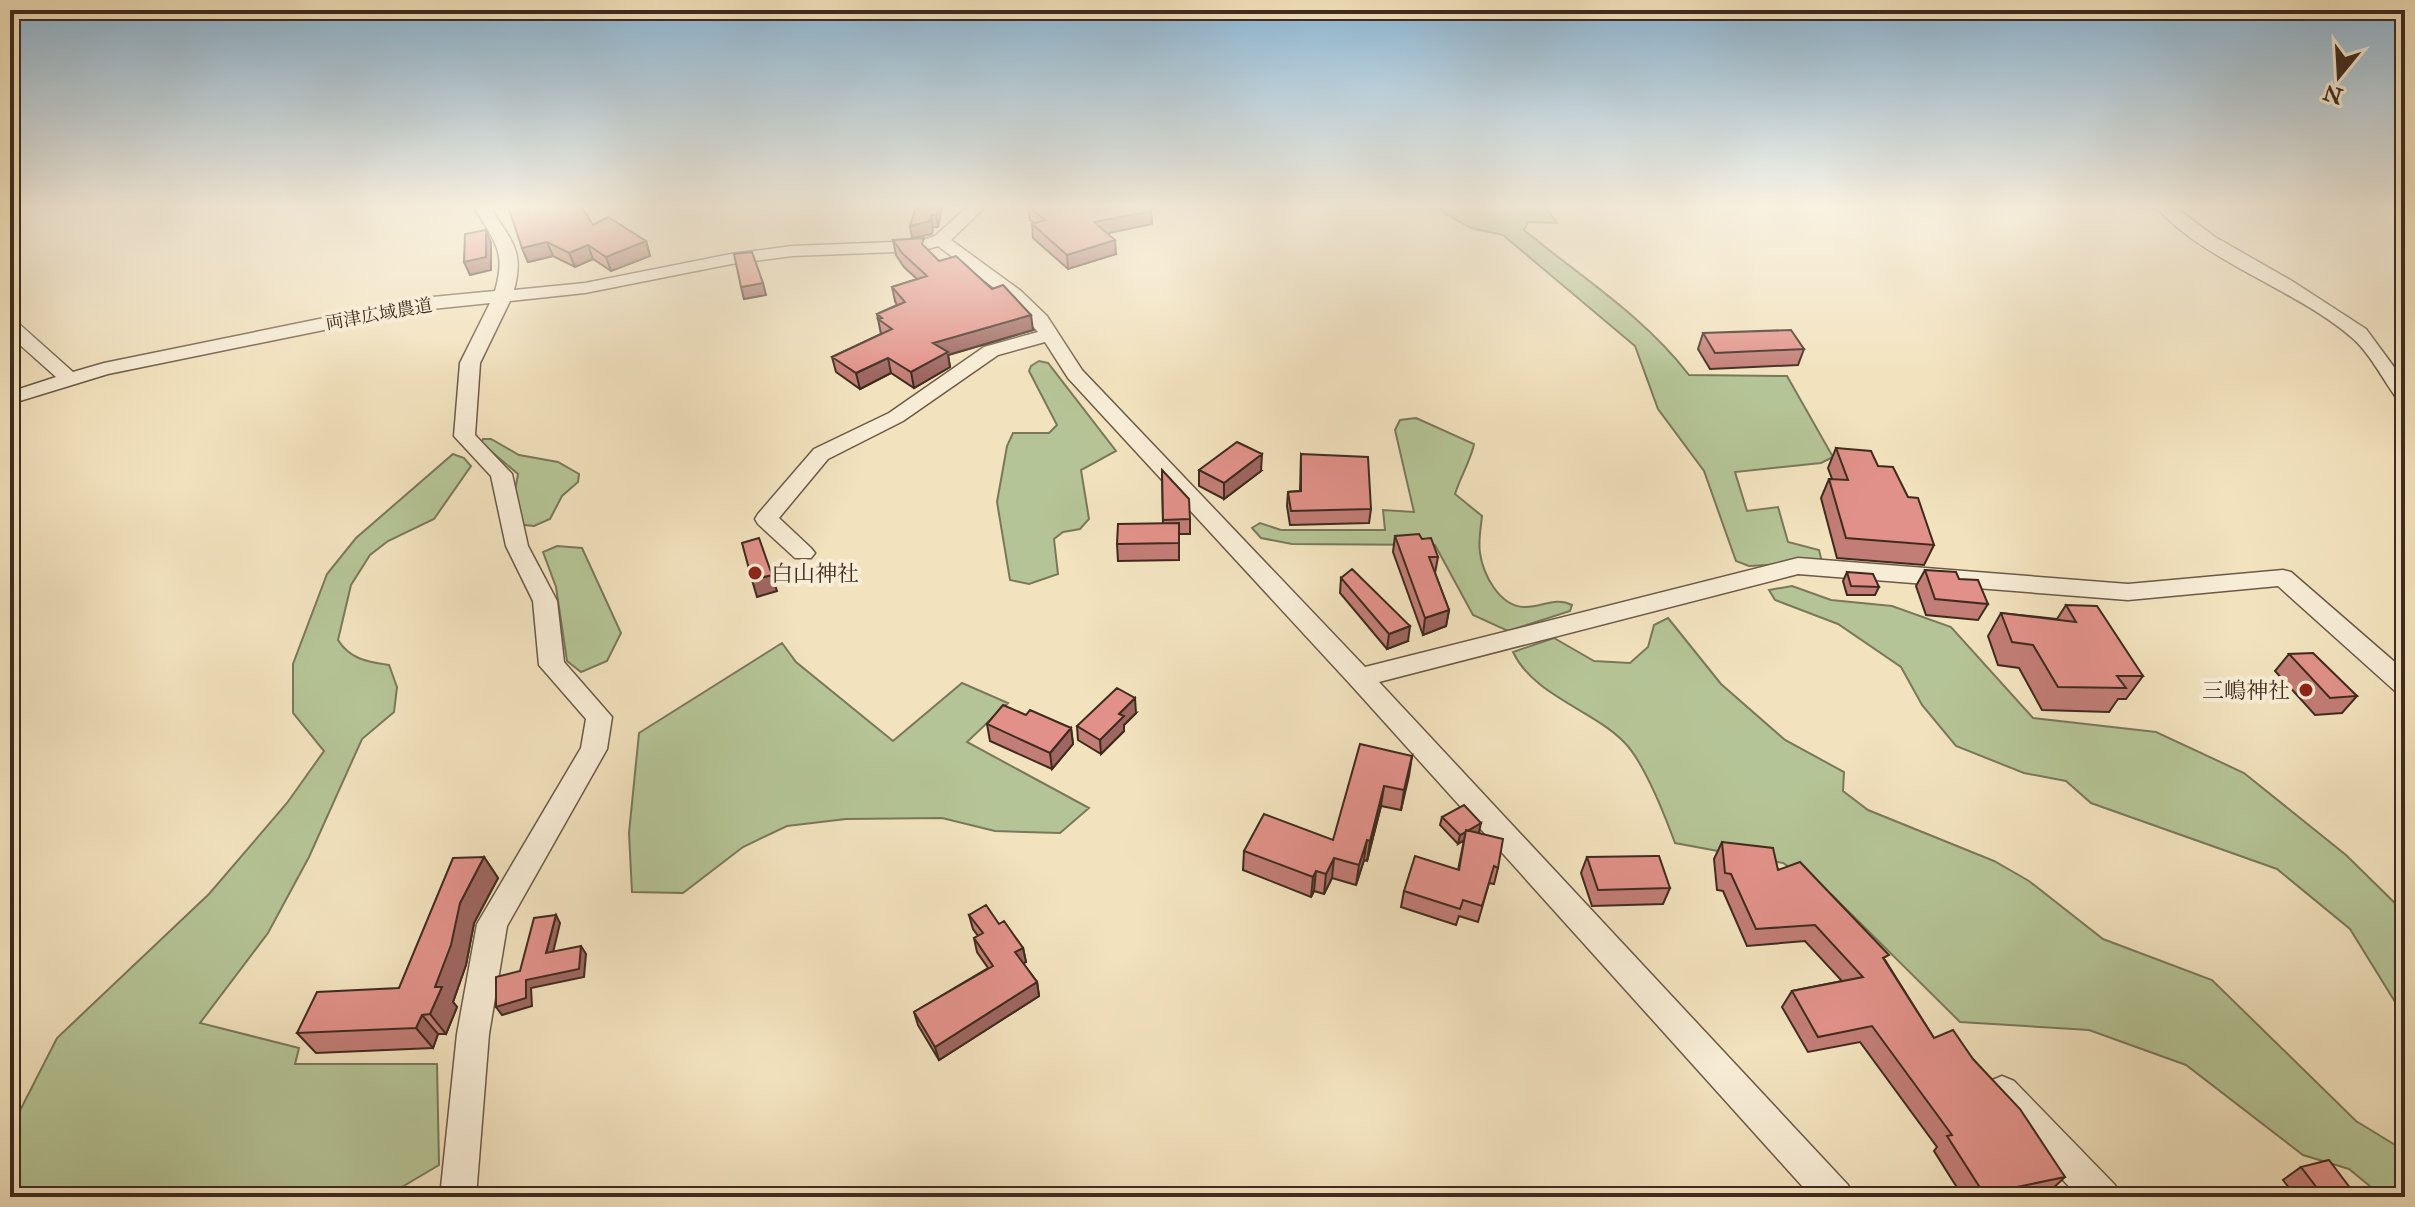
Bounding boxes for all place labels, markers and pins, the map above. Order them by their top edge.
place label: 白山神社 [771,560,859,587]
marker: 白山神社 [746,564,764,582]
place label: 三嶋神社 [2202,677,2290,704]
marker: 三嶋神社 [2297,681,2315,699]

